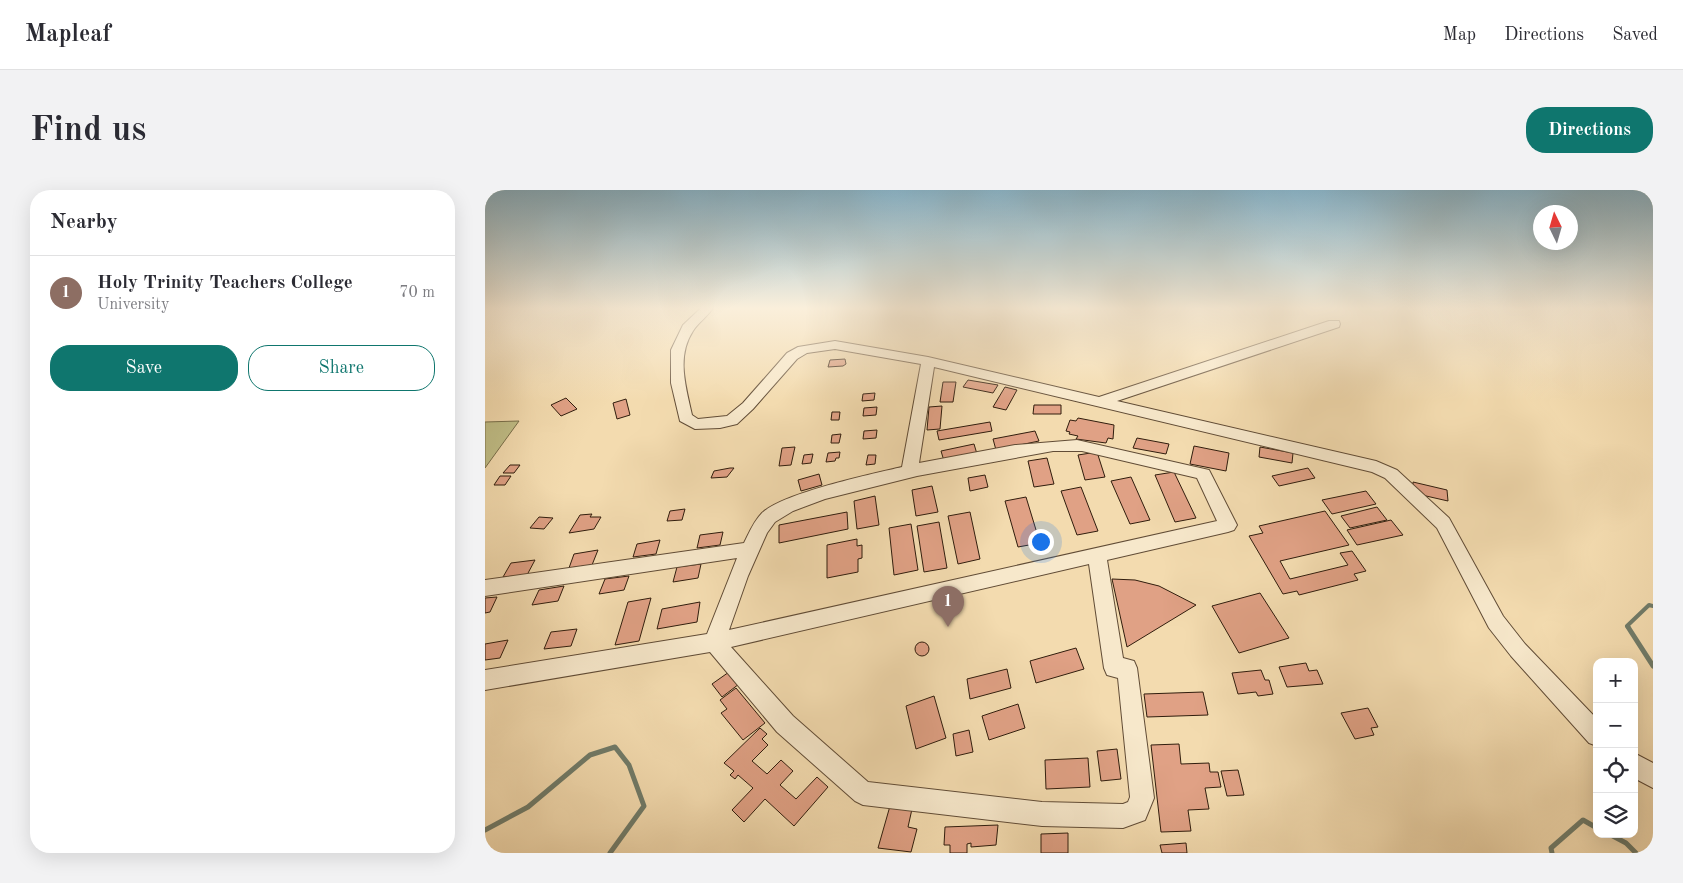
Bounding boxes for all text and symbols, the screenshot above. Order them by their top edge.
text: Mapleaf [25,23,111,47]
text: Map [1443,26,1476,44]
text: Directions [1504,26,1584,44]
text: Saved [1612,26,1658,44]
button: Directions [1526,107,1653,153]
text: Find us [30,113,146,148]
north arrow [1533,205,1578,250]
text: Nearby [50,212,118,233]
text: Holy Trinity Teachers College [97,274,353,293]
text: 1 [61,285,71,301]
text: 70 m [399,285,435,301]
text: University [97,297,169,313]
button: Save [50,345,238,391]
button: Share [248,345,435,391]
your location [1028,529,1054,555]
pin: 1 [932,586,964,627]
map controls [1593,658,1638,838]
button: + [1593,658,1638,703]
button: − [1593,703,1638,748]
button: locate [1593,748,1638,793]
button: layers [1593,793,1638,838]

